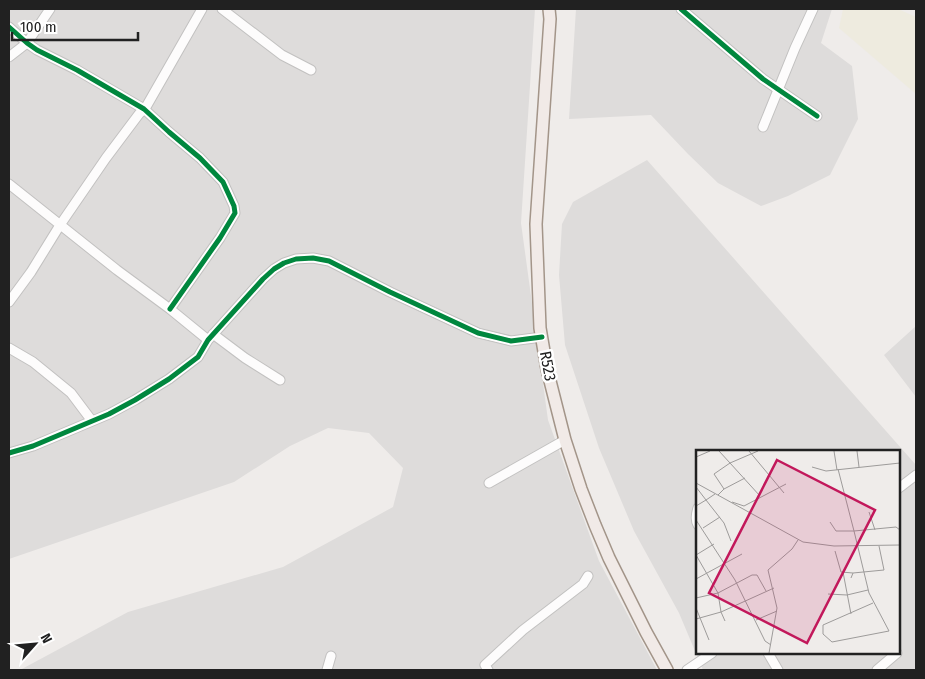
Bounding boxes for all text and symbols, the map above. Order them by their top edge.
scale bar [12,10,139,42]
text: 100 m [20,18,57,36]
street label: R523 [536,349,560,383]
inset map [696,450,900,654]
north arrow [10,619,60,669]
text: N [37,631,56,646]

